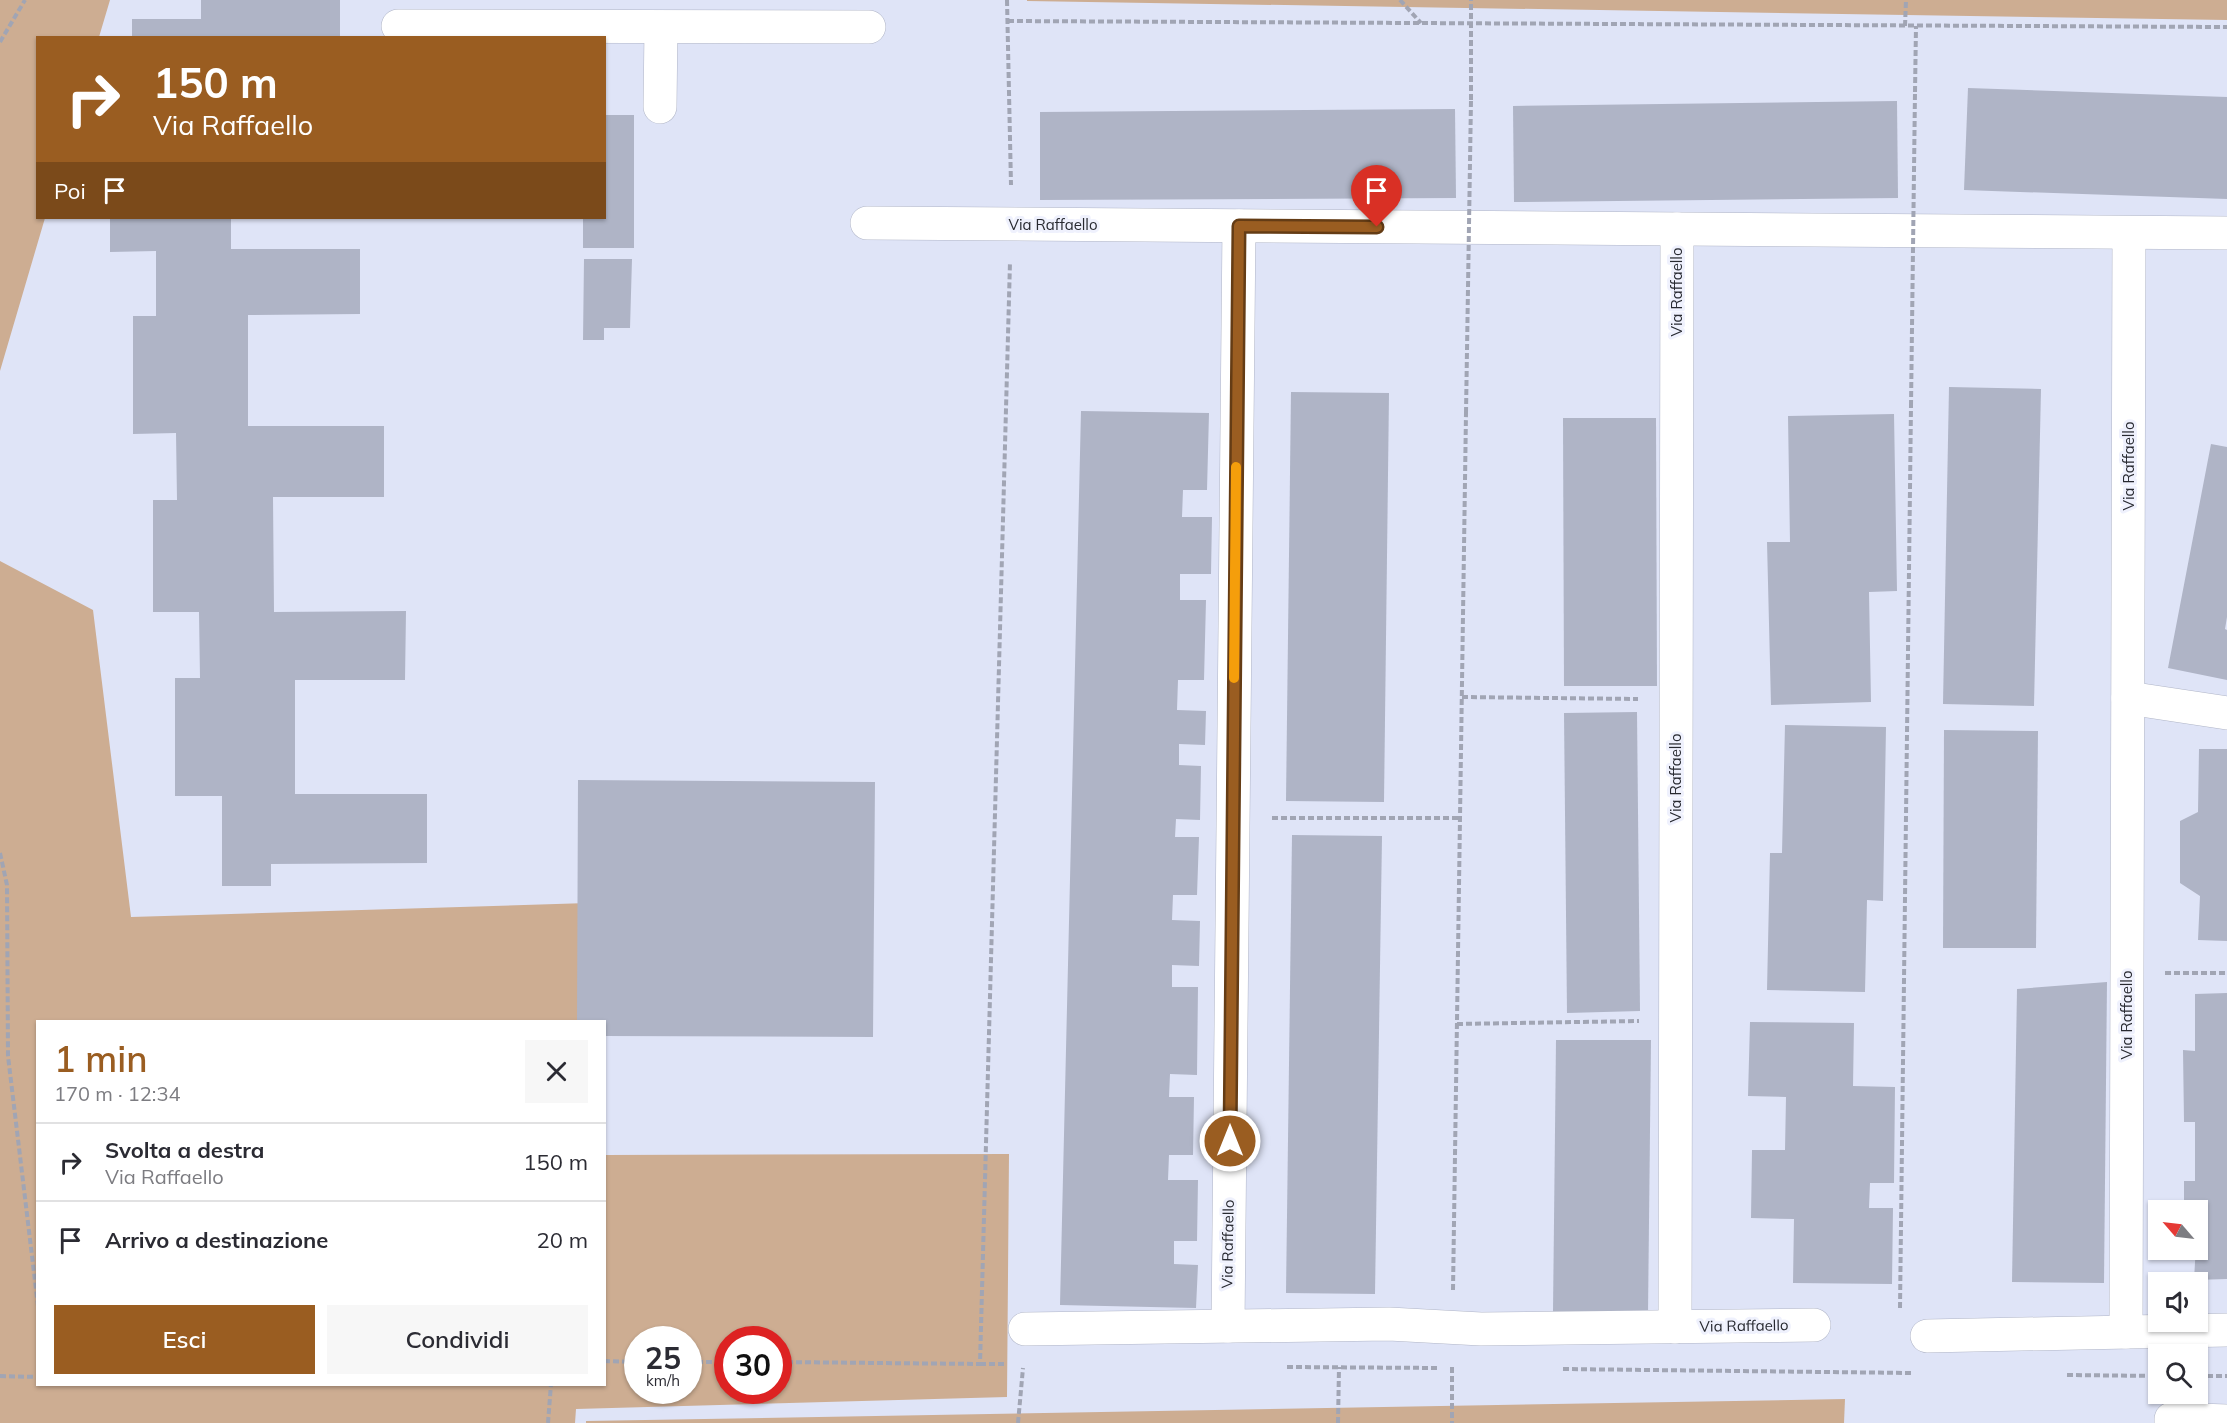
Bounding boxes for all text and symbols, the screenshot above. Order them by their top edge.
text: 150 m [153,56,278,109]
icon: right [54,60,132,138]
text: Via Raffaello [153,108,313,142]
pin [1351,165,1402,227]
icon: arrive [98,174,131,207]
icon: arrive [1360,174,1393,207]
text: Poi [54,177,86,205]
street label: Via Raffaello [1009,215,1098,234]
street label: Via Raffaello [1667,248,1686,337]
street label: Via Raffaello [2119,422,2138,511]
street label: Via Raffaello [1666,734,1685,823]
street label: Via Raffaello [2117,971,2136,1060]
text: 1 min [54,1036,148,1081]
button: close [525,1040,588,1103]
text: 170 m · 12:34 [54,1081,180,1106]
position arrow [1198,1109,1262,1173]
text: Svolta a destra [105,1136,264,1164]
icon: right [54,1146,87,1179]
text: 150 m [523,1148,588,1176]
text: Via Raffaello [105,1164,224,1189]
street label: Via Raffaello [1217,1199,1238,1289]
north arrow [2148,1200,2208,1260]
map controls [2148,1200,2208,1404]
icon: arrive [54,1224,87,1257]
text: Arrivo a destinazione [105,1226,328,1254]
text: 20 m [537,1226,588,1254]
button: sound [2148,1272,2208,1332]
button: Esci [54,1305,315,1374]
button: Condividi [327,1305,588,1374]
street label: Via Raffaello [1699,1315,1789,1336]
speed limit sign: 30 [714,1326,792,1404]
text: 25 [645,1339,681,1377]
button: search [2148,1344,2208,1404]
text: km/h [646,1371,680,1390]

